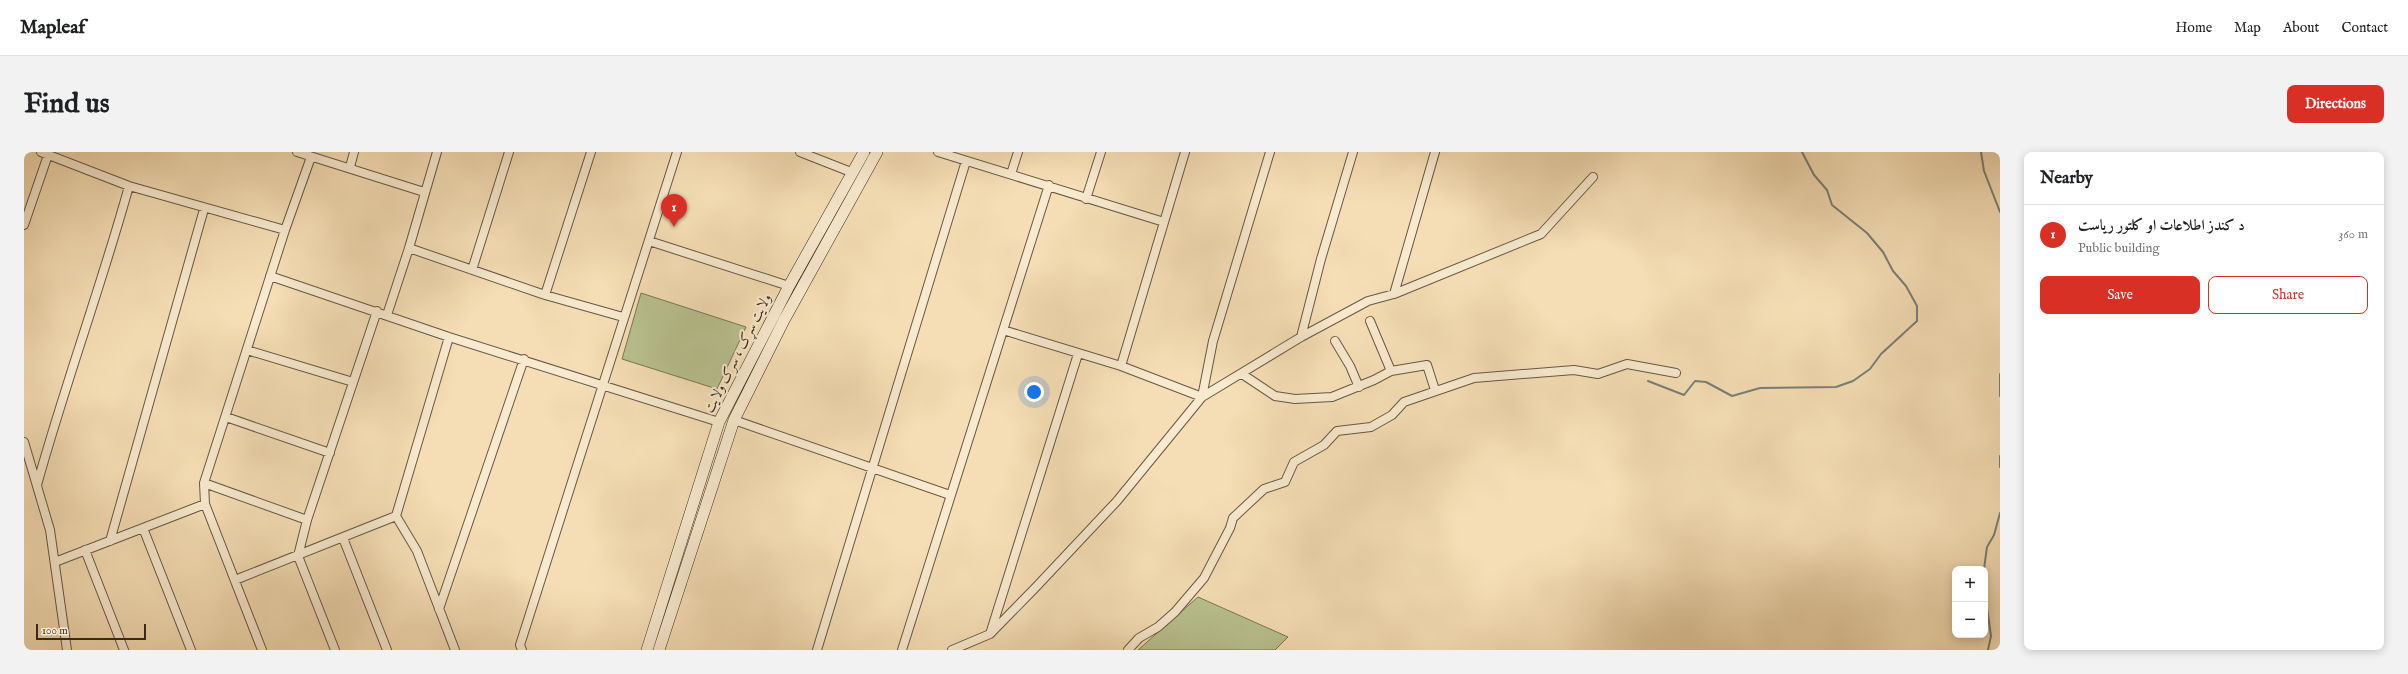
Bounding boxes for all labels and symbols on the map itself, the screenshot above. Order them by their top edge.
pin: 1 [661,194,687,227]
street label: ولایت سړک ، سرک ولایت [700,291,777,416]
your location [1024,382,1044,402]
scale bar [36,622,146,641]

